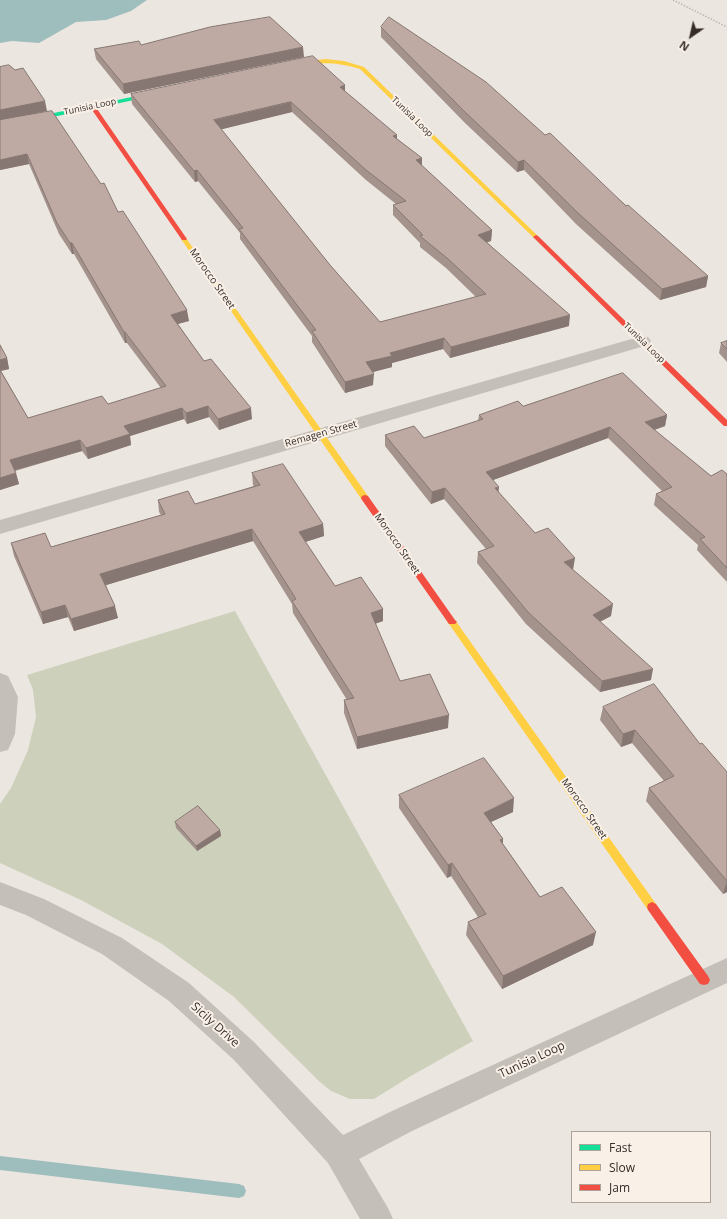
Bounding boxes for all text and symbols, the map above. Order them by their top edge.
north arrow [671,16,711,56]
text: N [676,38,692,55]
street label: Tunisia Loop [389,95,435,139]
street label: Tunisia Loop [63,96,117,118]
street label: Morocco Street [187,246,237,312]
street label: Tunisia Loop [621,321,667,365]
street label: Remagen Street [284,418,358,450]
street label: Morocco Street [372,511,422,577]
street label: Morocco Street [559,776,609,842]
street label: Sicily Drive [188,1000,242,1050]
street label: Tunisia Loop [497,1038,567,1082]
legend [571,1131,711,1203]
text: Fast [609,1139,632,1156]
text: Slow [609,1159,635,1176]
text: Jam [609,1179,630,1196]

